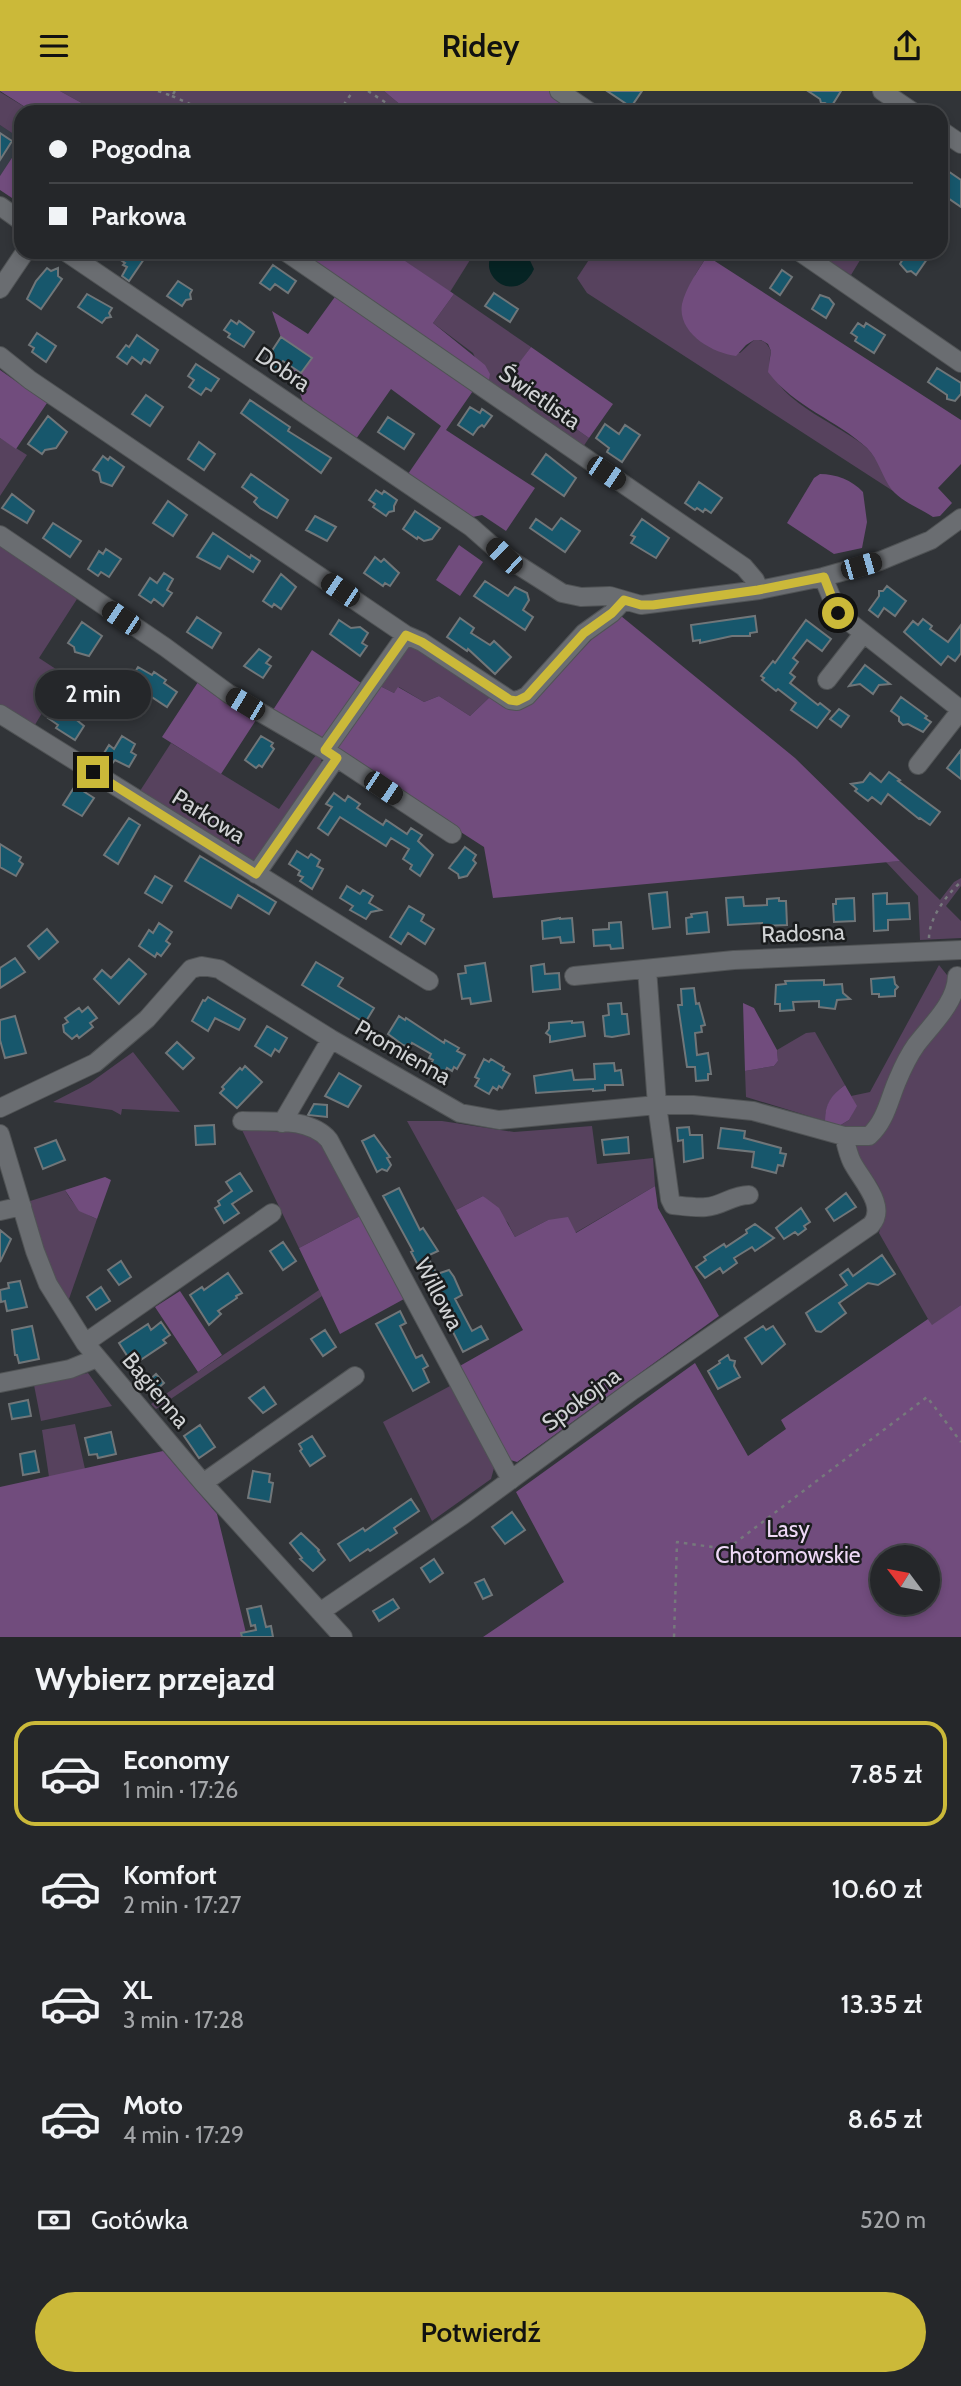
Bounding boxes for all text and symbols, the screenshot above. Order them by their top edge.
text: Ridey [441,26,520,65]
icon: menu [35,27,73,65]
icon: share [888,27,926,65]
text: Pogodna [91,133,191,165]
text: Parkowa [91,200,186,232]
street label: Dobra [250,341,316,397]
street label: Świetlista [494,359,586,435]
car [583,453,630,493]
car [482,534,527,578]
car [838,550,885,582]
car [317,570,364,610]
route start [822,597,854,629]
car [98,598,145,638]
callout: 2 min [35,671,151,719]
text: 2 min [65,680,121,708]
car [222,684,269,724]
route end [77,756,109,788]
car [360,768,407,808]
street label: Parkowa [167,783,251,849]
street label: Radosna [761,918,845,948]
street label: Promienna [350,1013,456,1091]
street label: Willowa [408,1253,470,1335]
street label: Bagienna [116,1346,196,1434]
street label: Spokojna [536,1361,626,1437]
park label: Lasy Chotomowskie [715,1515,861,1569]
north arrow [870,1545,940,1615]
map controls [870,1545,940,1615]
text: Wybierz przejazd [35,1659,275,1698]
icon: car [39,1742,102,1805]
text: Economy [123,1744,229,1776]
text: 7.85 zł [850,1758,922,1790]
text: 1 min · 17:26 [123,1776,238,1804]
icon: car [39,1857,102,1920]
text: Komfort [123,1859,217,1891]
text: 10.60 zł [832,1873,922,1905]
text: 2 min · 17:27 [123,1891,241,1919]
icon: car [39,1972,102,2035]
text: XL [123,1974,152,2006]
text: 13.35 zł [841,1988,922,2020]
text: 3 min · 17:28 [123,2006,244,2034]
icon: car [39,2087,102,2150]
text: Moto [123,2089,183,2121]
text: 8.65 zł [847,2103,922,2135]
text: 4 min · 17:29 [123,2121,244,2149]
icon: cash [35,2201,73,2239]
text: Gotówka [91,2204,188,2236]
text: 520 m [860,2206,926,2234]
button: Potwierdź [35,2292,926,2372]

